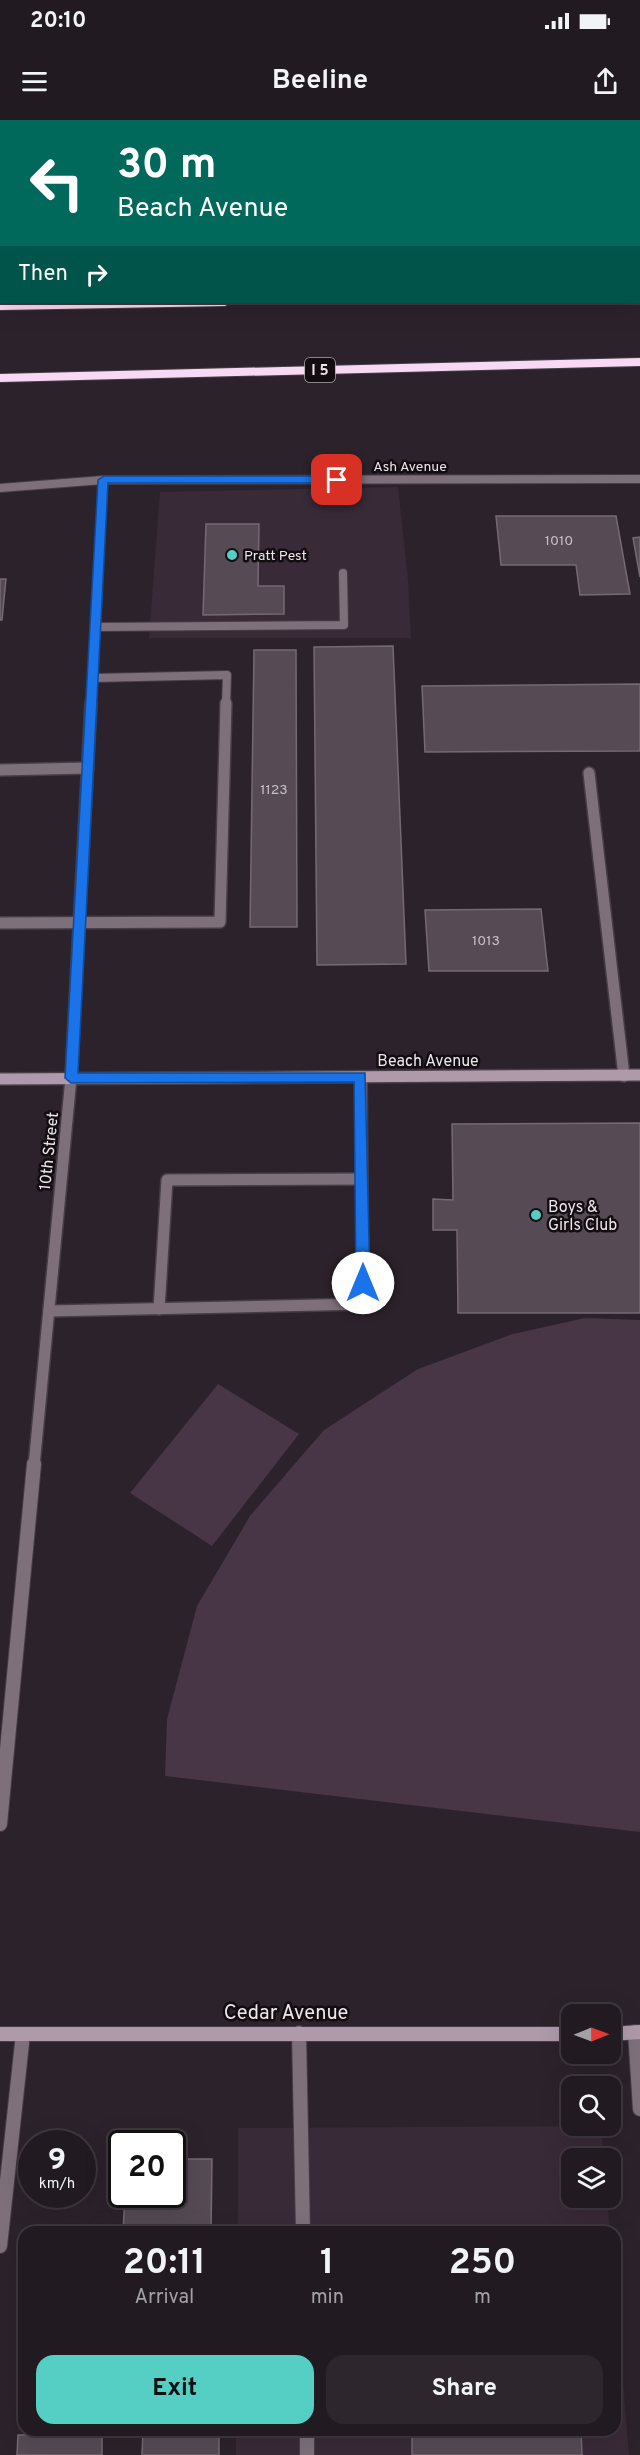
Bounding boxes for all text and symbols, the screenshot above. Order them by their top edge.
text: 20:10 [30,8,87,35]
text: Beeline [272,64,368,98]
icon: menu [18,65,51,98]
icon: share [589,65,622,98]
text: 30 m [117,140,216,193]
icon: left [18,144,96,222]
text: Beach Avenue [117,192,288,226]
icon: right [80,258,113,291]
text: Then [18,261,68,288]
road number: I 5 [305,358,335,382]
pin [311,454,362,505]
street label: Ash Avenue [373,459,447,476]
icon: arrive [320,463,353,496]
house number: 1010 [545,533,573,550]
marker: Pratt Pest [225,548,239,562]
place label: Pratt Pest [244,548,307,565]
house number: 1123 [260,782,288,799]
house number: 1013 [472,933,500,950]
street label: Beach Avenue [377,1052,479,1072]
street label: 10th Street [36,1111,64,1191]
place label: Boys & Girls Club [548,1198,617,1236]
marker: Boys & Girls Club [529,1208,543,1222]
position arrow [331,1251,395,1315]
street label: Cedar Avenue [224,2001,348,2027]
north arrow [561,2004,621,2064]
map controls [561,2004,621,2208]
button: search [561,2076,621,2136]
speed limit sign: 20 [108,2130,186,2208]
text: 9 [48,2143,66,2180]
button: layers [561,2148,621,2208]
text: km/h [39,2175,75,2194]
text: 20:11 [123,2241,206,2287]
text: 1 [320,2241,335,2287]
text: 250 [449,2241,516,2287]
text: Arrival [135,2285,194,2311]
text: min [311,2285,344,2311]
text: m [474,2285,491,2311]
button: Exit [36,2355,314,2424]
button: Share [326,2355,603,2424]

